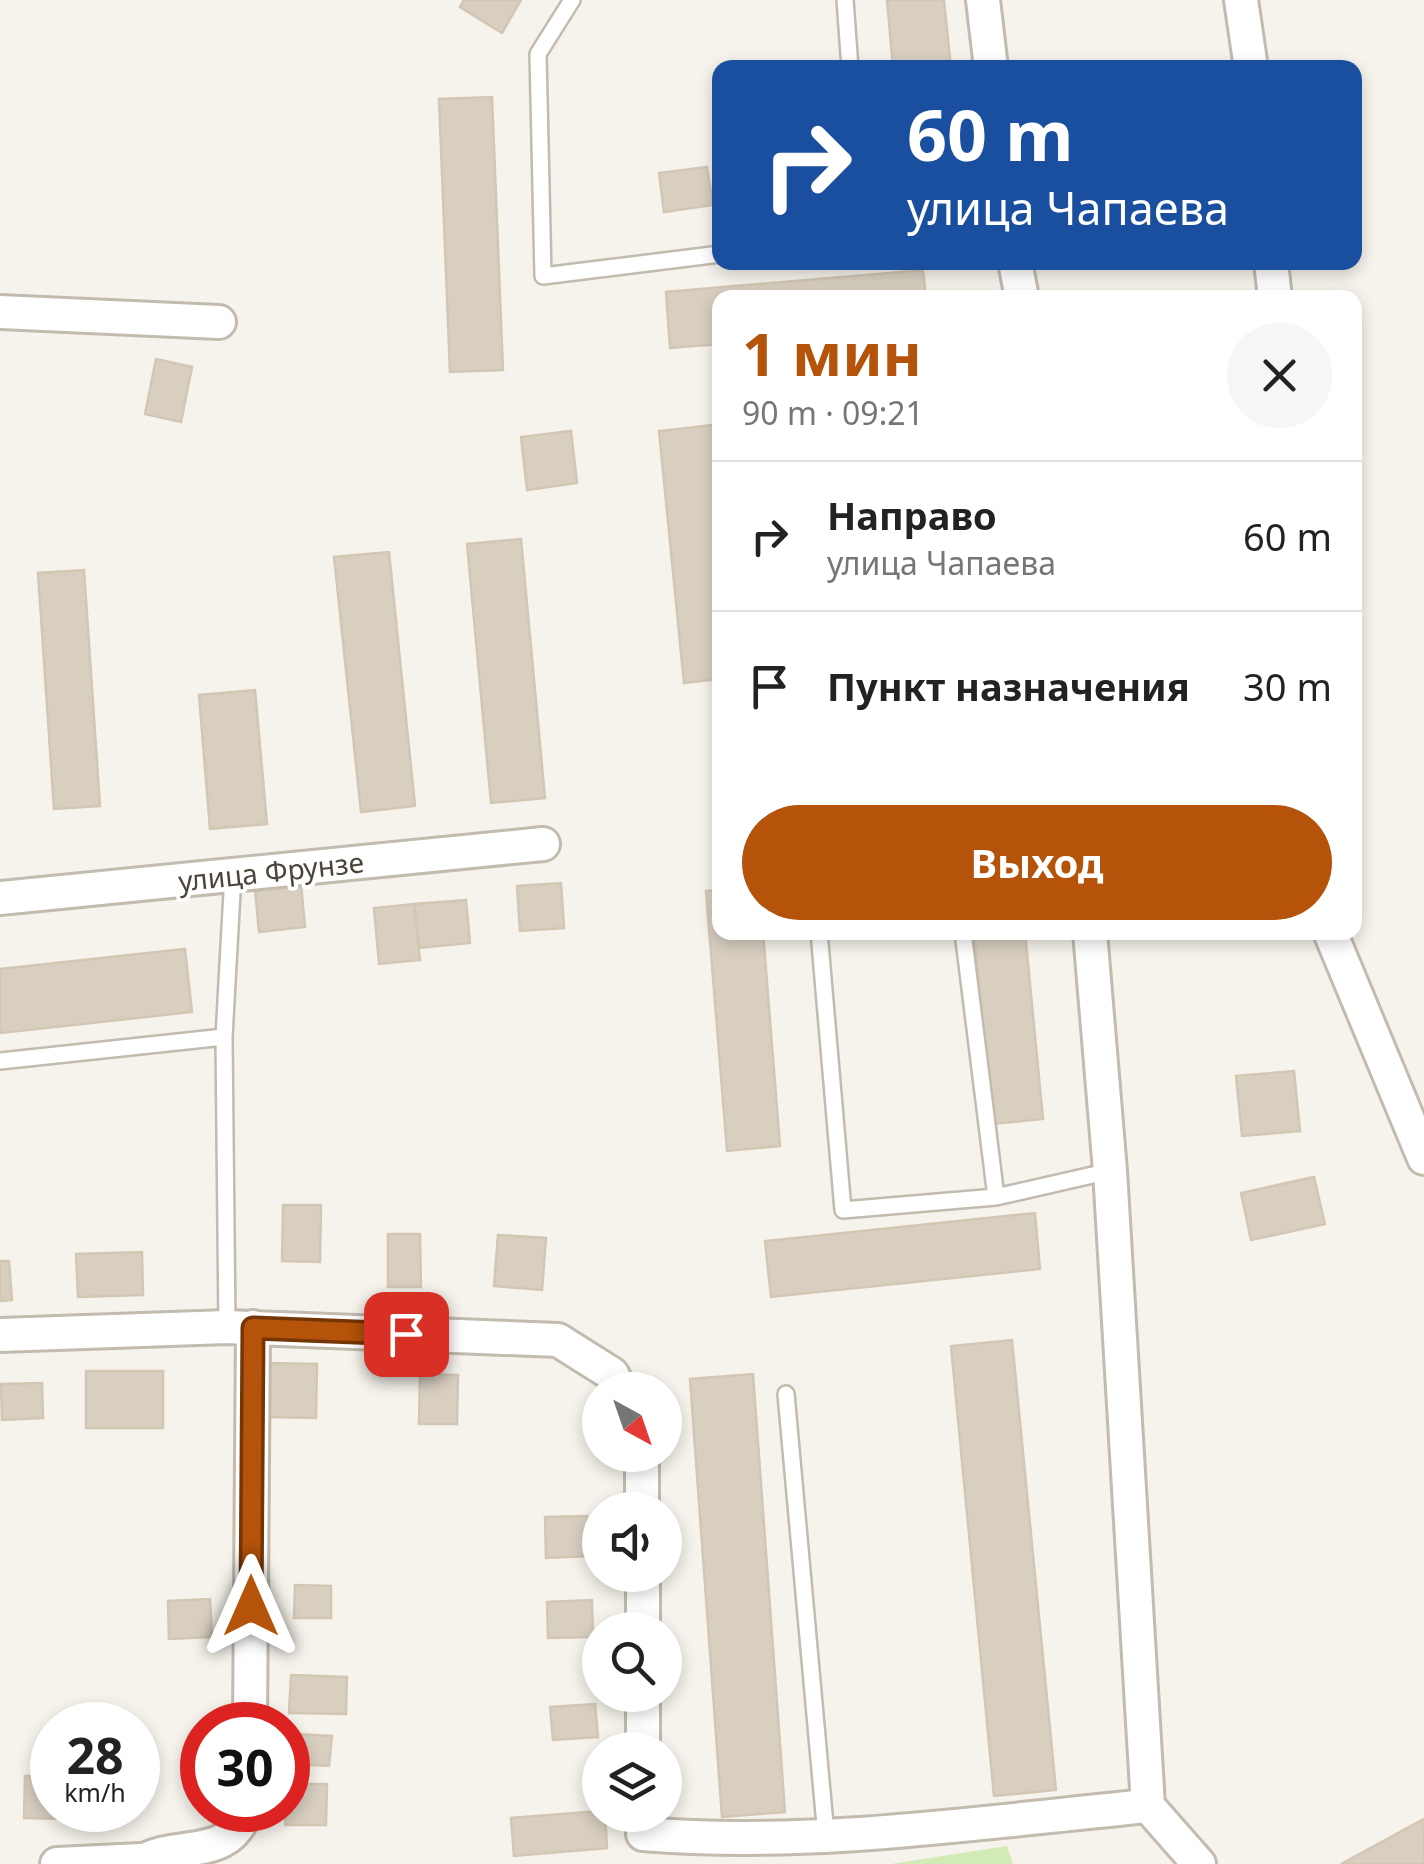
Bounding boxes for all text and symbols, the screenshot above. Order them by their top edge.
text: 60 m [907,86,1074,182]
icon: right [742,100,872,230]
text: улица Чапаева [907,177,1229,238]
text: 1 мин [742,312,922,394]
button: close [1227,323,1332,428]
text: 90 m · 09:21 [742,391,924,434]
text: Направо [827,489,997,541]
icon: right [742,509,797,564]
text: 60 m [1243,510,1332,562]
text: улица Чапаева [827,541,1056,584]
icon: arrive [742,659,797,714]
text: Пункт назначения [827,660,1190,712]
text: 30 m [1243,660,1332,712]
button: Выход [742,805,1332,920]
street label: улица Фрунзе [176,842,366,900]
pin [364,1292,449,1377]
icon: arrive [379,1307,434,1362]
north arrow [582,1372,682,1472]
map controls [582,1372,682,1832]
button: sound [582,1492,682,1592]
position arrow [199,1554,303,1658]
button: search [582,1612,682,1712]
speed limit sign: 30 [180,1702,310,1832]
text: 28 [66,1721,124,1789]
button: layers [582,1732,682,1832]
text: km/h [64,1775,126,1809]

